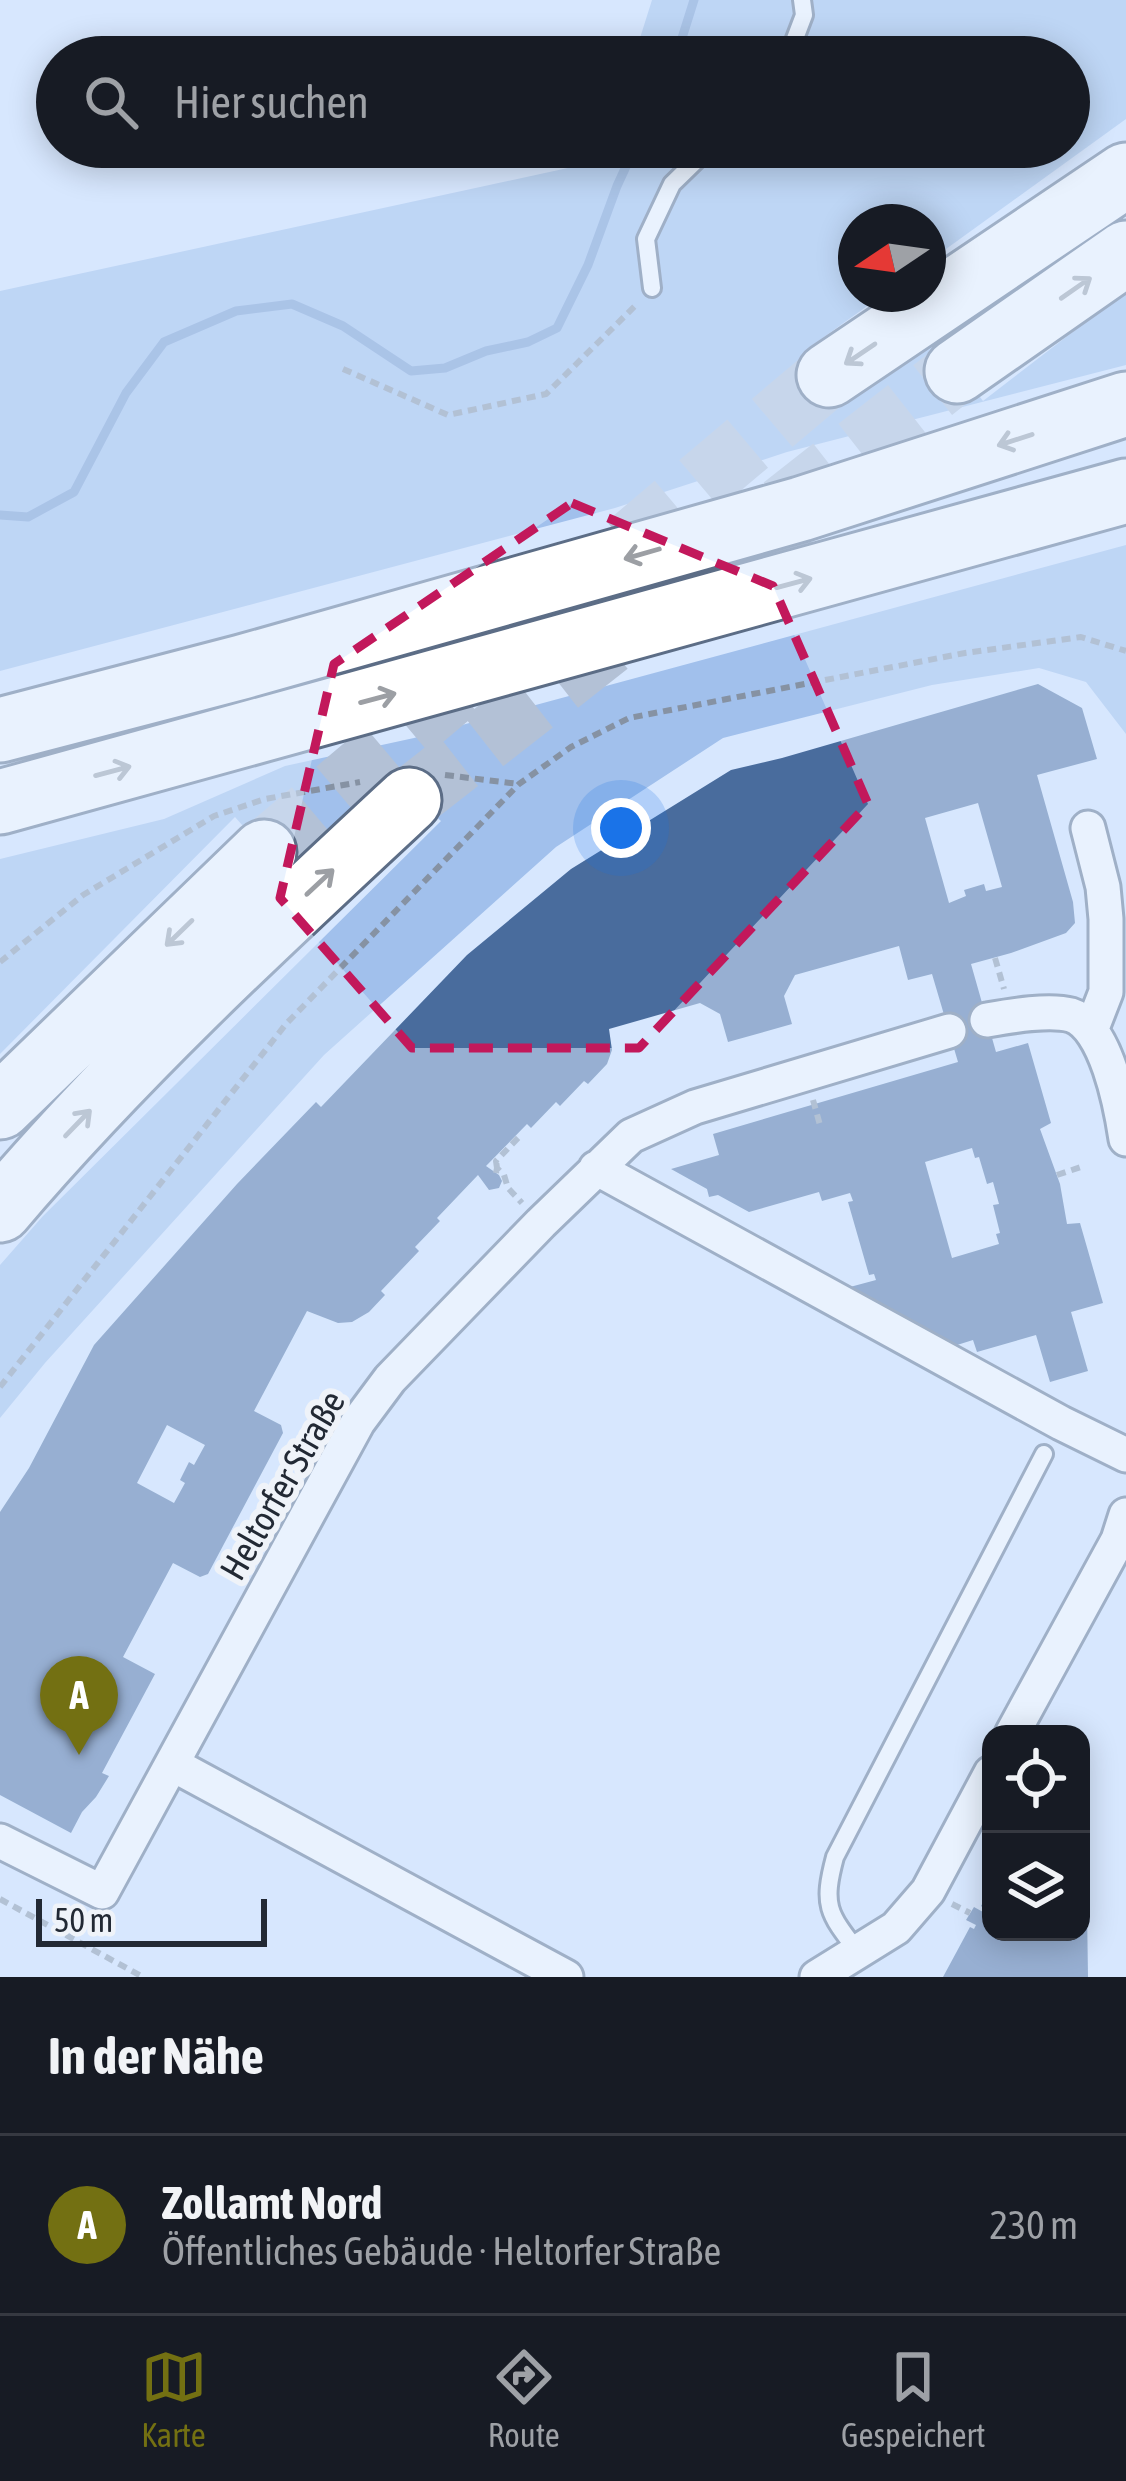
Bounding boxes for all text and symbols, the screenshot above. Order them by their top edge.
search box [36,36,1090,168]
icon: search [78,69,144,135]
text: Hier suchen [174,76,369,128]
north arrow [838,204,946,312]
one-way arrow [1059,276,1092,301]
one-way arrow [844,341,878,366]
one-way arrow [997,430,1035,452]
one-way arrow [624,544,662,566]
one-way arrow [774,571,812,593]
one-way arrow [358,686,396,708]
one-way arrow [93,759,131,781]
your location [591,798,651,858]
one-way arrow [305,869,335,897]
one-way arrow [165,919,194,947]
one-way arrow [64,1109,92,1138]
street label: Heltorfer Straße [211,1383,353,1587]
pin: A [40,1656,118,1755]
map controls [982,1725,1090,1941]
button: locate [982,1725,1090,1833]
button: layers [982,1833,1090,1941]
scale bar [36,1893,267,1946]
text: 50 m [54,1901,113,1939]
text: In der Nähe [48,2026,264,2085]
text: Zollamt Nord [162,2177,382,2229]
text: A [77,2203,97,2247]
text: 230 m [990,2203,1078,2247]
text: Öffentliches Gebäude · Heltorfer Straße [162,2229,721,2273]
tab: Karte [141,2344,207,2454]
tab: Route [488,2344,560,2454]
tab: Gespeichert [841,2344,985,2454]

